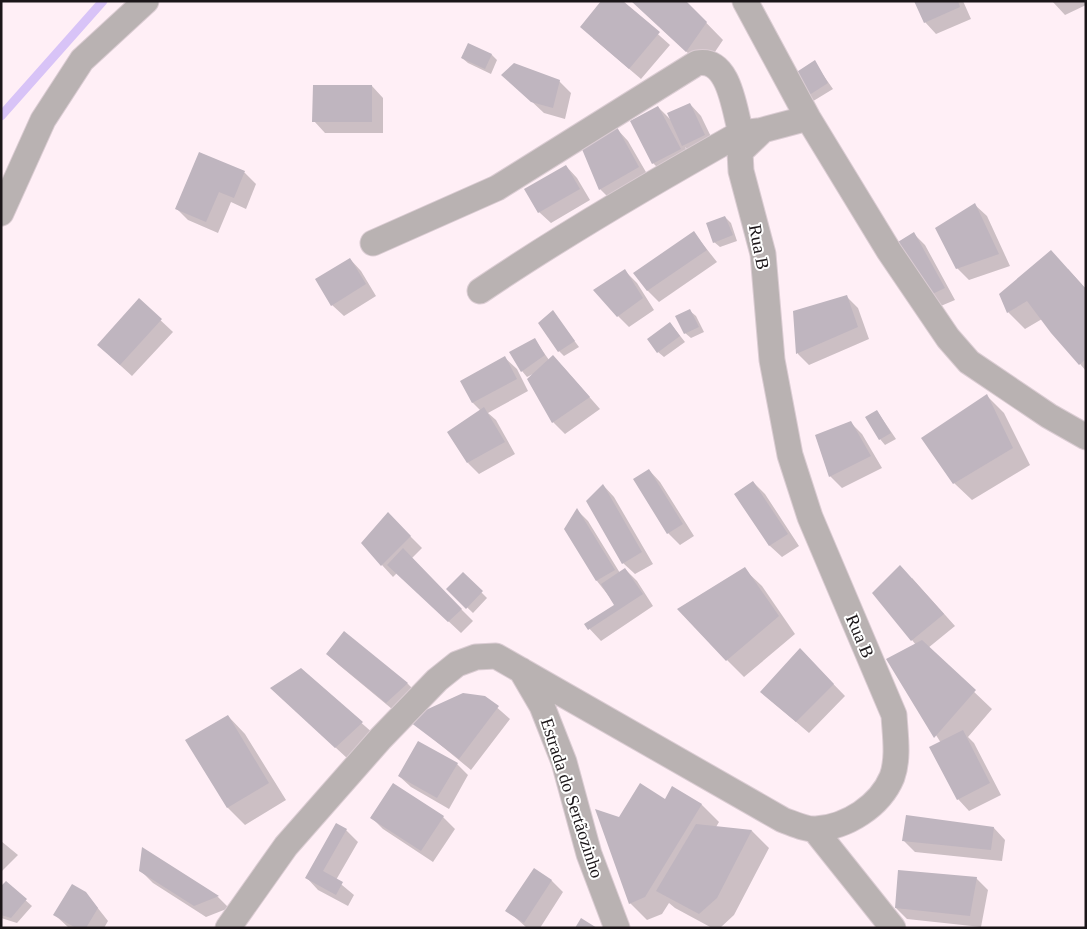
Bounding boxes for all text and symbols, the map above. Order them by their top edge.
street label: Rua B [745,223,773,271]
street label: Rua B [842,611,878,661]
street label: Estrada do Sertãozinho [537,716,607,880]

